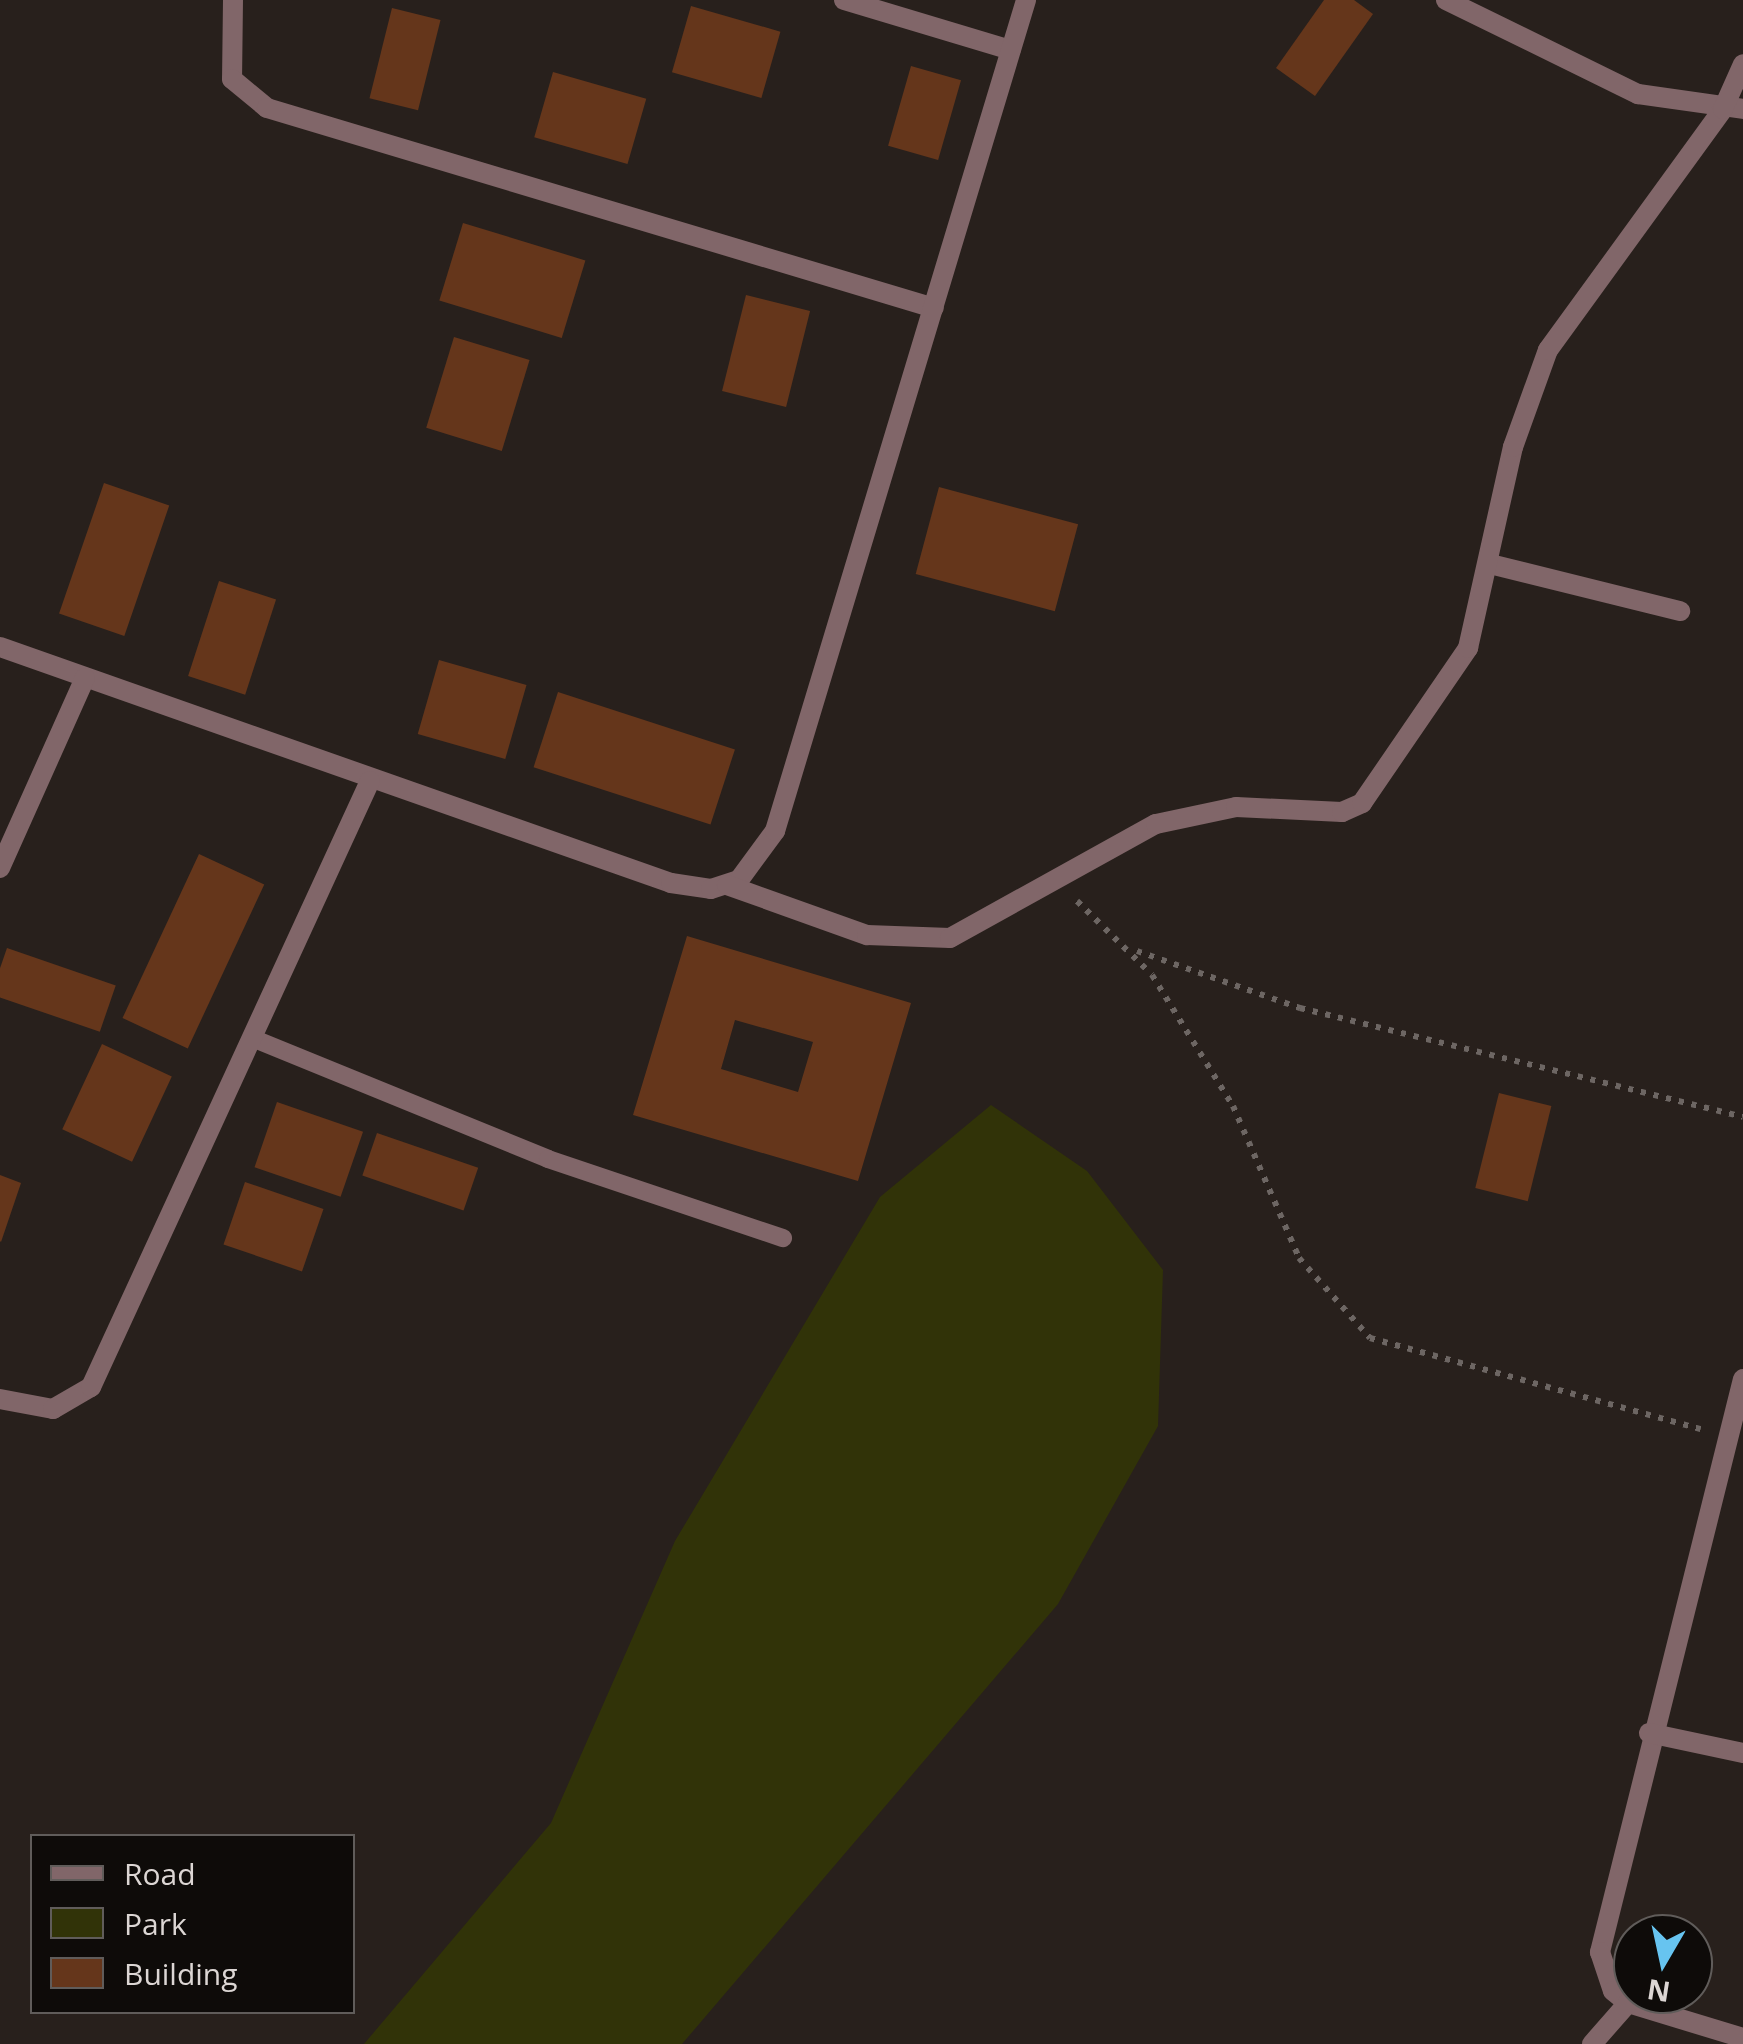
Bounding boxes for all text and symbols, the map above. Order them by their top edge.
legend [30,1834,355,2014]
text: Road [124,1853,196,1894]
text: Park [124,1903,187,1944]
north arrow [1613,1914,1713,2014]
text: Building [124,1953,238,1994]
text: N [1644,1971,1673,2012]

